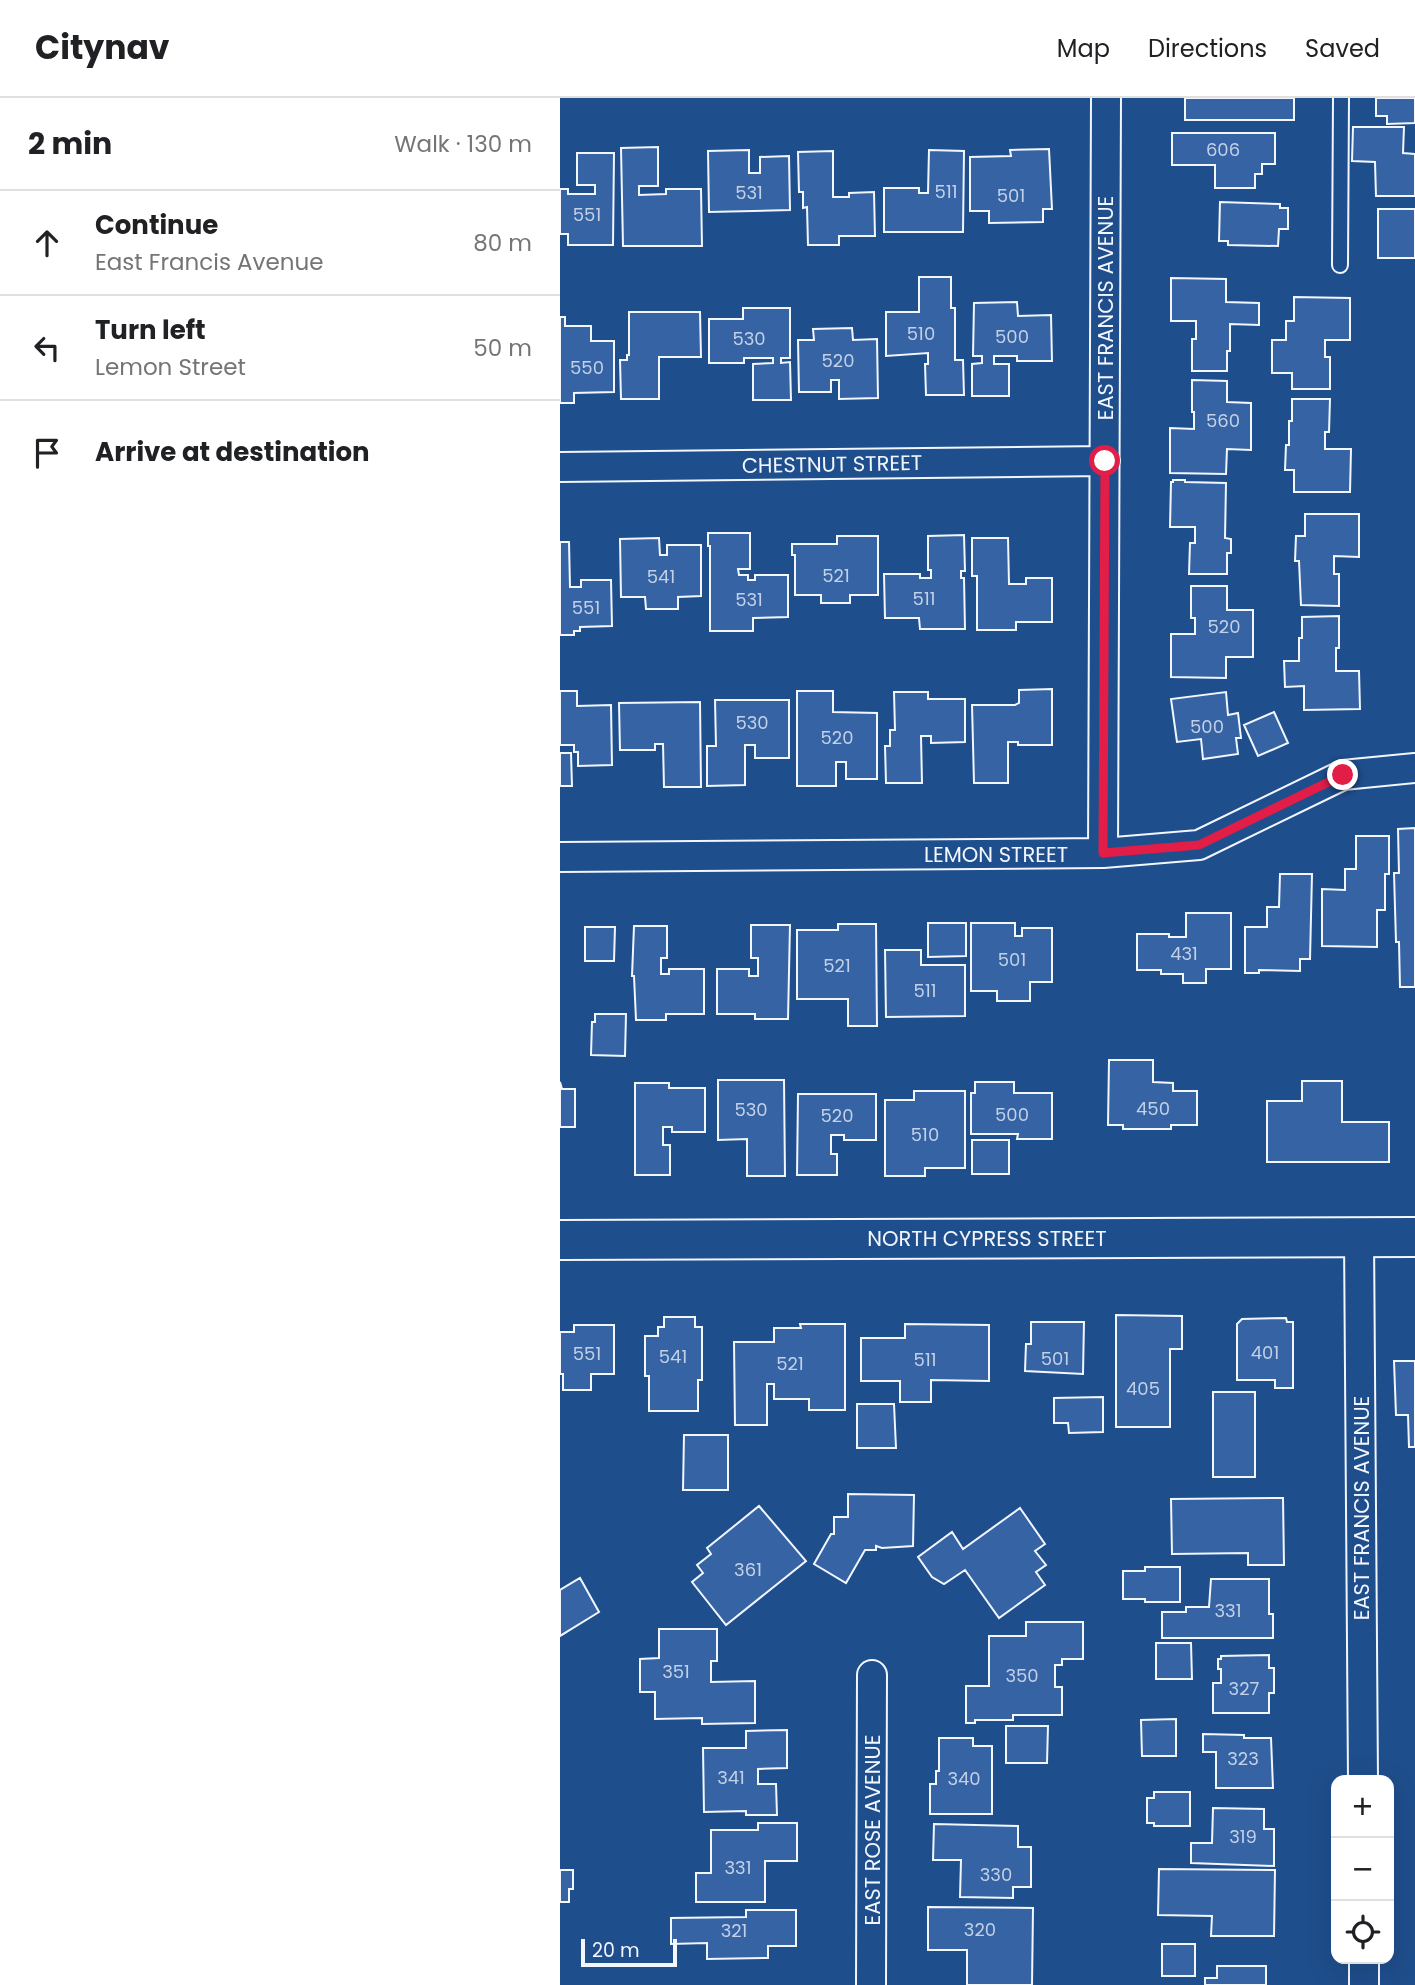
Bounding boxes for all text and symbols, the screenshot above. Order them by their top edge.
text: Citynav [35,24,169,71]
text: Map [1057,32,1110,65]
text: Directions [1148,32,1267,65]
text: Saved [1305,32,1380,65]
text: 2 min [28,122,112,165]
text: Walk · 130 m [394,128,532,160]
house number: 606 [1206,137,1240,162]
house number: 511 [935,179,957,204]
house number: 531 [735,180,763,205]
house number: 501 [997,183,1025,208]
street label: EAST FRANCIS AVENUE [1091,196,1120,420]
house number: 551 [573,202,601,227]
text: Continue [95,207,218,243]
icon: ahead [28,224,66,262]
text: 80 m [473,227,532,259]
text: East Francis Avenue [95,246,323,278]
text: Turn left [95,312,206,348]
house number: 510 [907,321,935,346]
house number: 500 [995,324,1029,349]
house number: 530 [732,326,766,351]
icon: left [28,329,66,367]
text: 50 m [473,332,532,364]
house number: 520 [822,348,854,373]
text: Lemon Street [95,351,246,383]
house number: 550 [570,355,604,380]
house number: 560 [1206,408,1240,433]
icon: arrive [28,434,66,472]
text: Arrive at destination [95,434,370,470]
route start [1089,445,1120,476]
street label: CHESTNUT STREET [742,448,922,480]
house number: 521 [822,563,850,588]
house number: 541 [647,564,675,589]
house number: 511 [913,586,935,611]
house number: 531 [735,587,763,612]
house number: 551 [572,595,600,620]
house number: 520 [1208,614,1240,639]
house number: 530 [735,710,769,735]
house number: 500 [1190,714,1224,739]
house number: 520 [821,725,853,750]
route end [1327,759,1358,790]
street label: LEMON STREET [924,840,1068,869]
house number: 431 [1170,941,1198,966]
house number: 501 [998,947,1026,972]
house number: 521 [823,953,851,978]
house number: 511 [914,978,936,1003]
house number: 450 [1136,1096,1170,1121]
house number: 530 [734,1097,768,1122]
house number: 500 [995,1102,1029,1127]
house number: 520 [821,1103,853,1128]
house number: 510 [911,1122,939,1147]
street label: NORTH CYPRESS STREET [867,1224,1107,1253]
house number: 401 [1251,1340,1279,1365]
house number: 551 [573,1341,601,1366]
house number: 541 [659,1344,687,1369]
house number: 501 [1041,1346,1069,1371]
house number: 511 [914,1347,936,1372]
house number: 521 [776,1351,804,1376]
house number: 405 [1126,1376,1160,1401]
street label: EAST FRANCIS AVENUE [1347,1396,1376,1620]
house number: 361 [734,1557,762,1582]
house number: 331 [1215,1598,1241,1623]
house number: 351 [662,1659,690,1684]
house number: 350 [1005,1663,1039,1688]
house number: 327 [1229,1676,1260,1701]
street label: EAST ROSE AVENUE [858,1734,887,1926]
house number: 323 [1227,1746,1259,1771]
house number: 341 [717,1765,745,1790]
house number: 340 [947,1766,981,1791]
map controls [1331,1775,1394,1964]
button: + [1331,1775,1394,1838]
house number: 319 [1229,1824,1257,1849]
button: − [1331,1838,1394,1901]
house number: 331 [725,1855,751,1880]
house number: 330 [980,1862,1012,1887]
button: locate [1331,1901,1394,1964]
house number: 320 [964,1917,996,1942]
house number: 321 [721,1918,747,1943]
scale bar [581,1936,677,1968]
text: 20 m [592,1937,640,1964]

